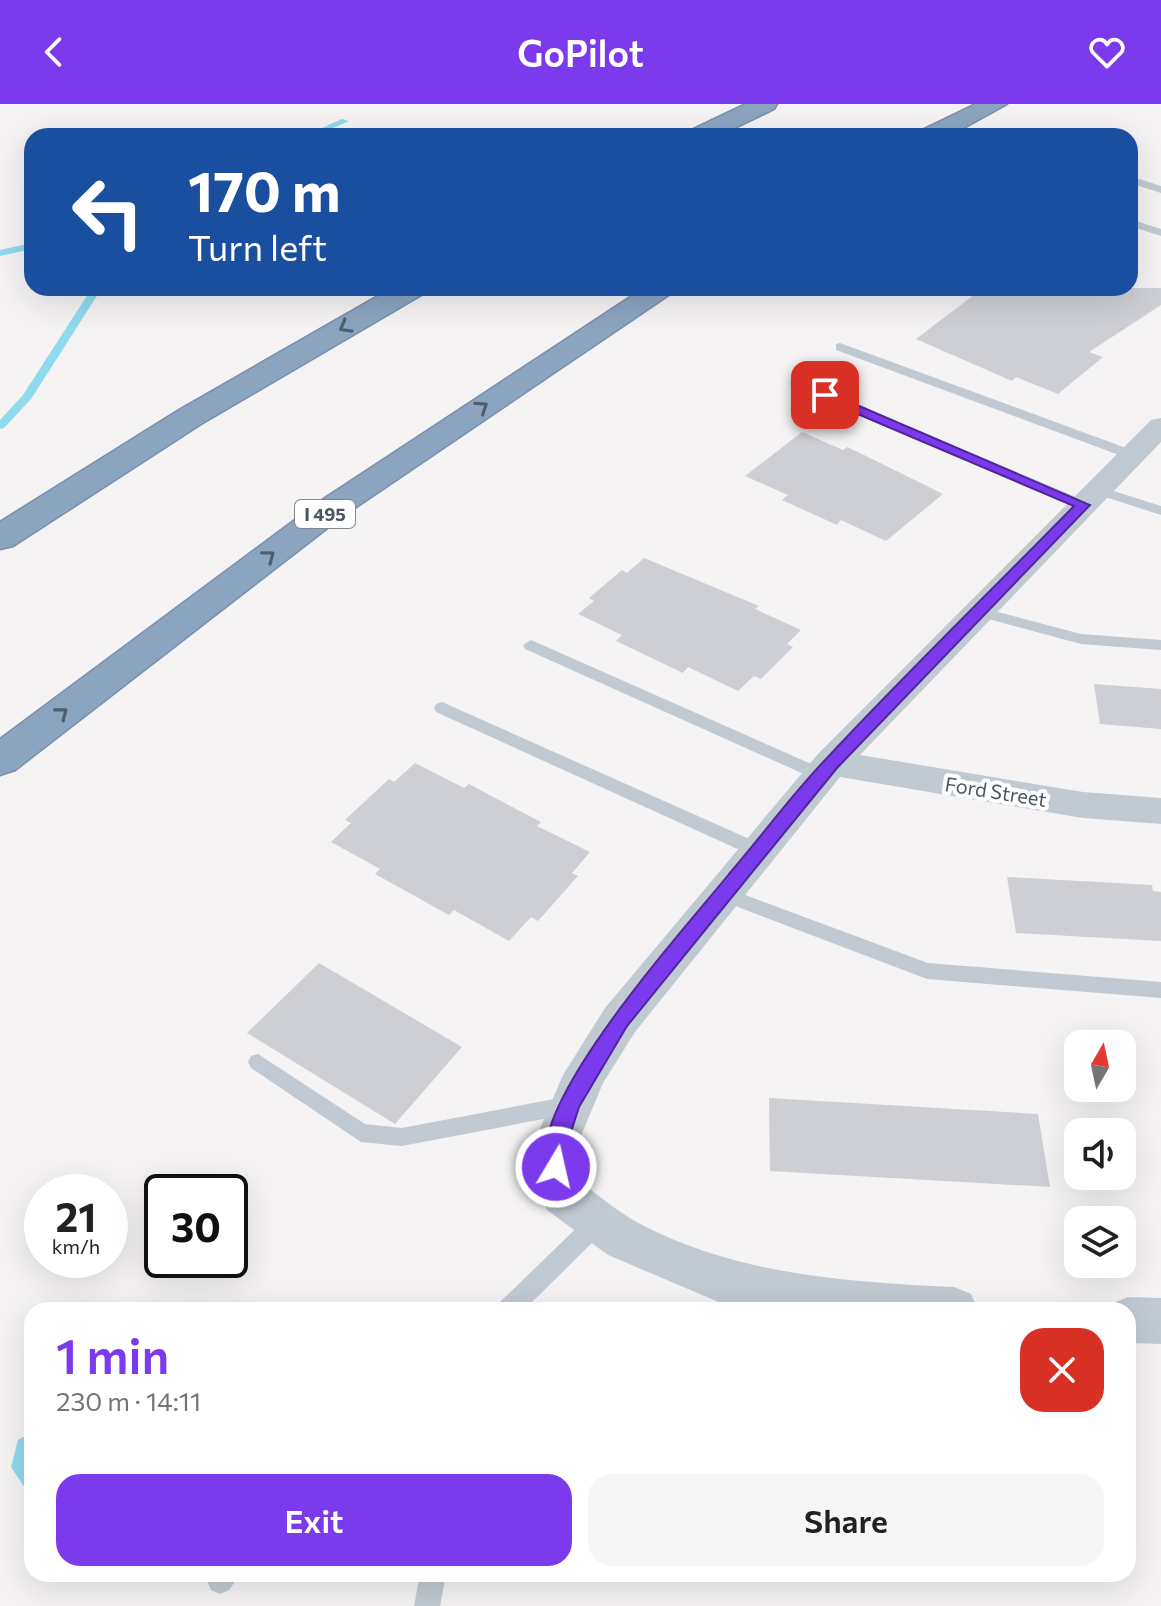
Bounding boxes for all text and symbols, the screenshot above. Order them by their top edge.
icon: back [32,30,76,74]
text: GoPilot [517,30,644,74]
icon: heart [1085,30,1129,74]
text: 170 m [188,155,341,224]
icon: left [56,160,160,264]
text: Turn left [188,224,327,268]
one-way arrow [340,317,354,333]
pin [791,361,859,429]
icon: arrive [803,373,847,417]
one-way arrow [474,402,488,417]
road number: I 495 [295,500,355,528]
one-way arrow [260,551,275,565]
one-way arrow [53,708,68,722]
street label: Ford Street [943,771,1049,811]
north arrow [1064,1030,1136,1102]
map controls [1064,1030,1136,1278]
button: sound [1064,1118,1136,1190]
position arrow [514,1125,598,1209]
speed limit sign: 30 [144,1174,248,1278]
text: 21 [56,1191,96,1240]
button: layers [1064,1206,1136,1278]
text: km/h [52,1234,100,1258]
text: 1 min [56,1325,169,1384]
button: close [1020,1328,1104,1412]
text: 230 m · 14:11 [56,1385,201,1416]
button: Exit [56,1474,572,1566]
button: Share [588,1474,1104,1566]

